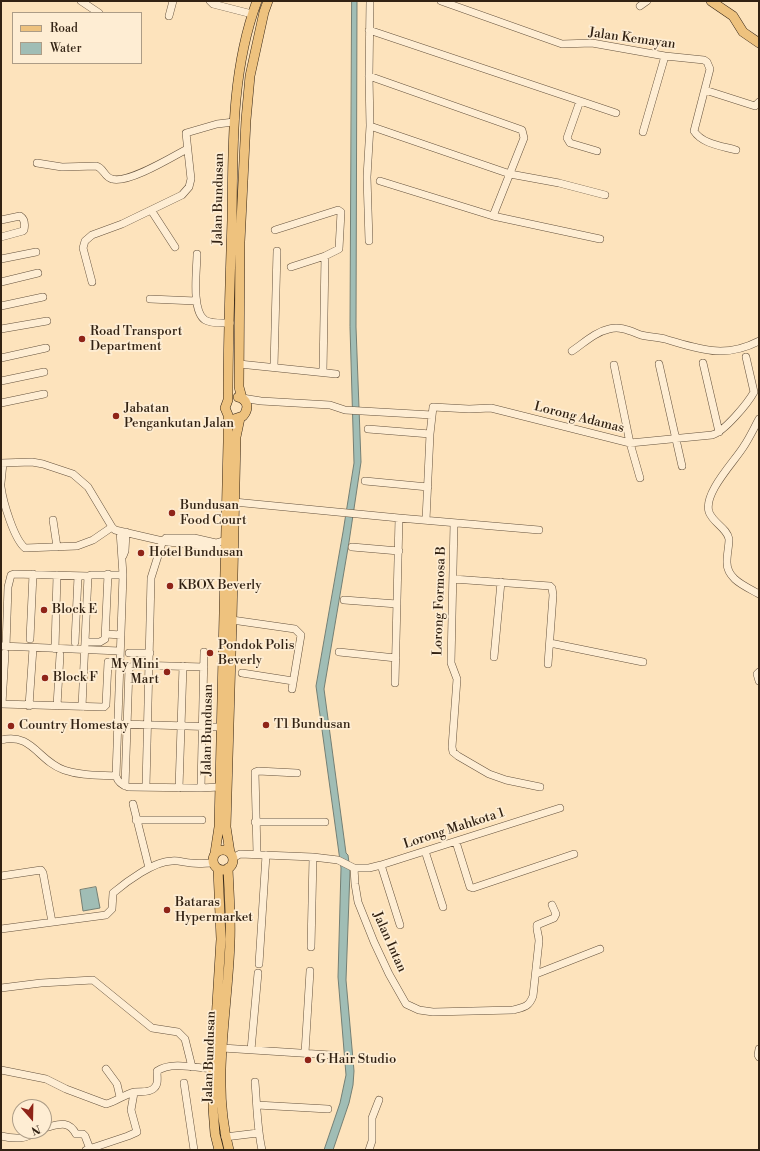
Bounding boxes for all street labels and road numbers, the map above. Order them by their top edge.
street label: Jalan Kemayan [588,25,676,53]
street label: Jalan Bundusan [210,153,228,245]
street label: Lorong Adamas [532,399,626,437]
street label: Lorong Formosa B [430,546,450,656]
street label: Jalan Bundusan [199,684,217,776]
street label: Lorong Mahkota 1 [402,805,506,853]
street label: Jalan Intan [369,909,409,975]
street label: Jalan Bundusan [201,1011,219,1103]

